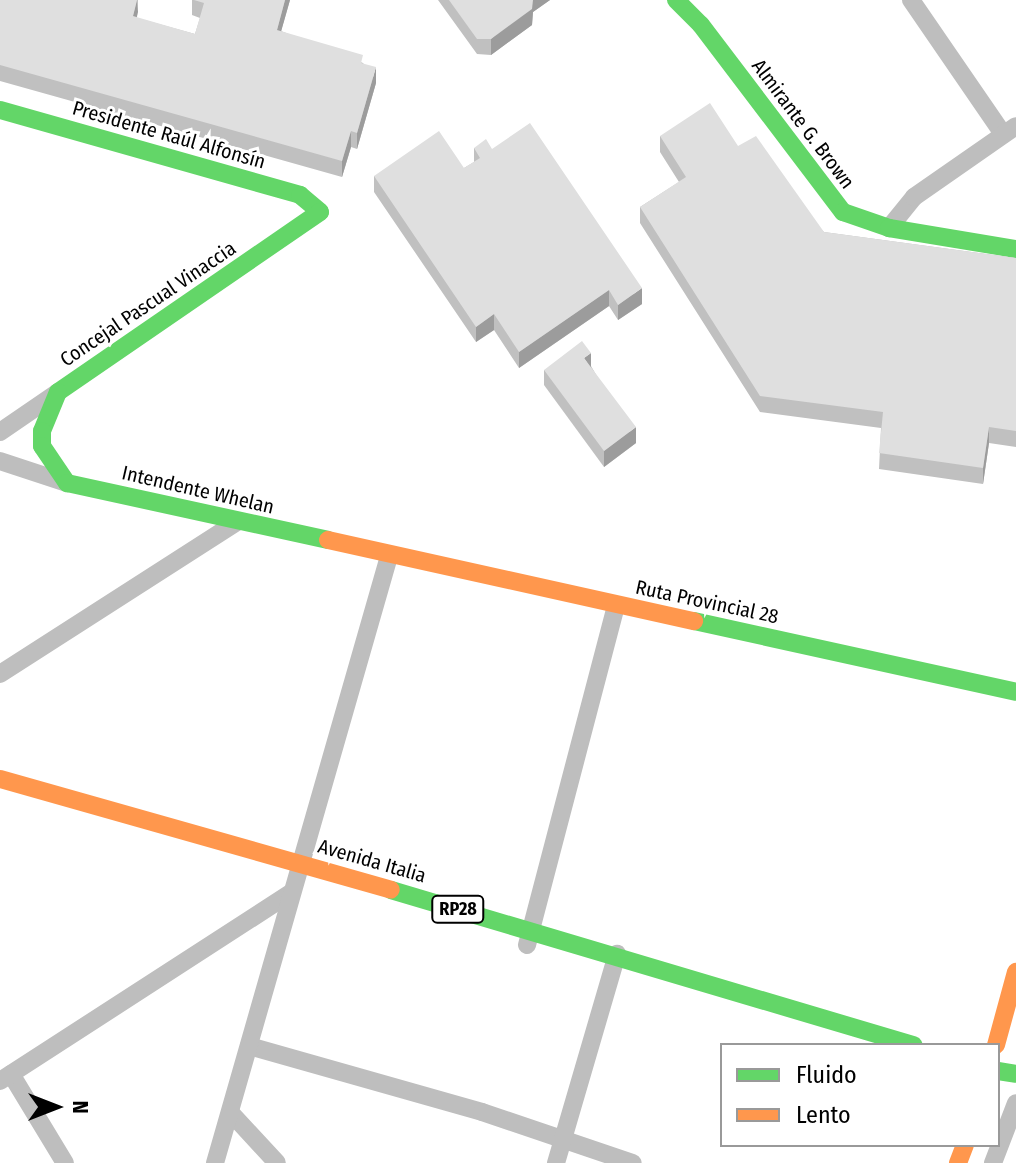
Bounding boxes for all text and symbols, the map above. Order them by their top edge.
street label: Almirante G. Brown [747,55,859,193]
street label: Presidente Raúl Alfonsín [70,96,268,174]
street label: Concejal Pascual Vinaccia [56,236,240,372]
street label: Intendente Whelan [120,461,276,519]
street label: Ruta Provincial 28 [633,575,781,629]
street label: Avenida Italia [315,834,429,888]
road number: RP28 [430,895,486,923]
legend [720,1043,1000,1147]
text: Fluido [796,1061,857,1089]
north arrow [16,1067,96,1147]
text: N [67,1100,94,1114]
text: Lento [796,1101,851,1129]

